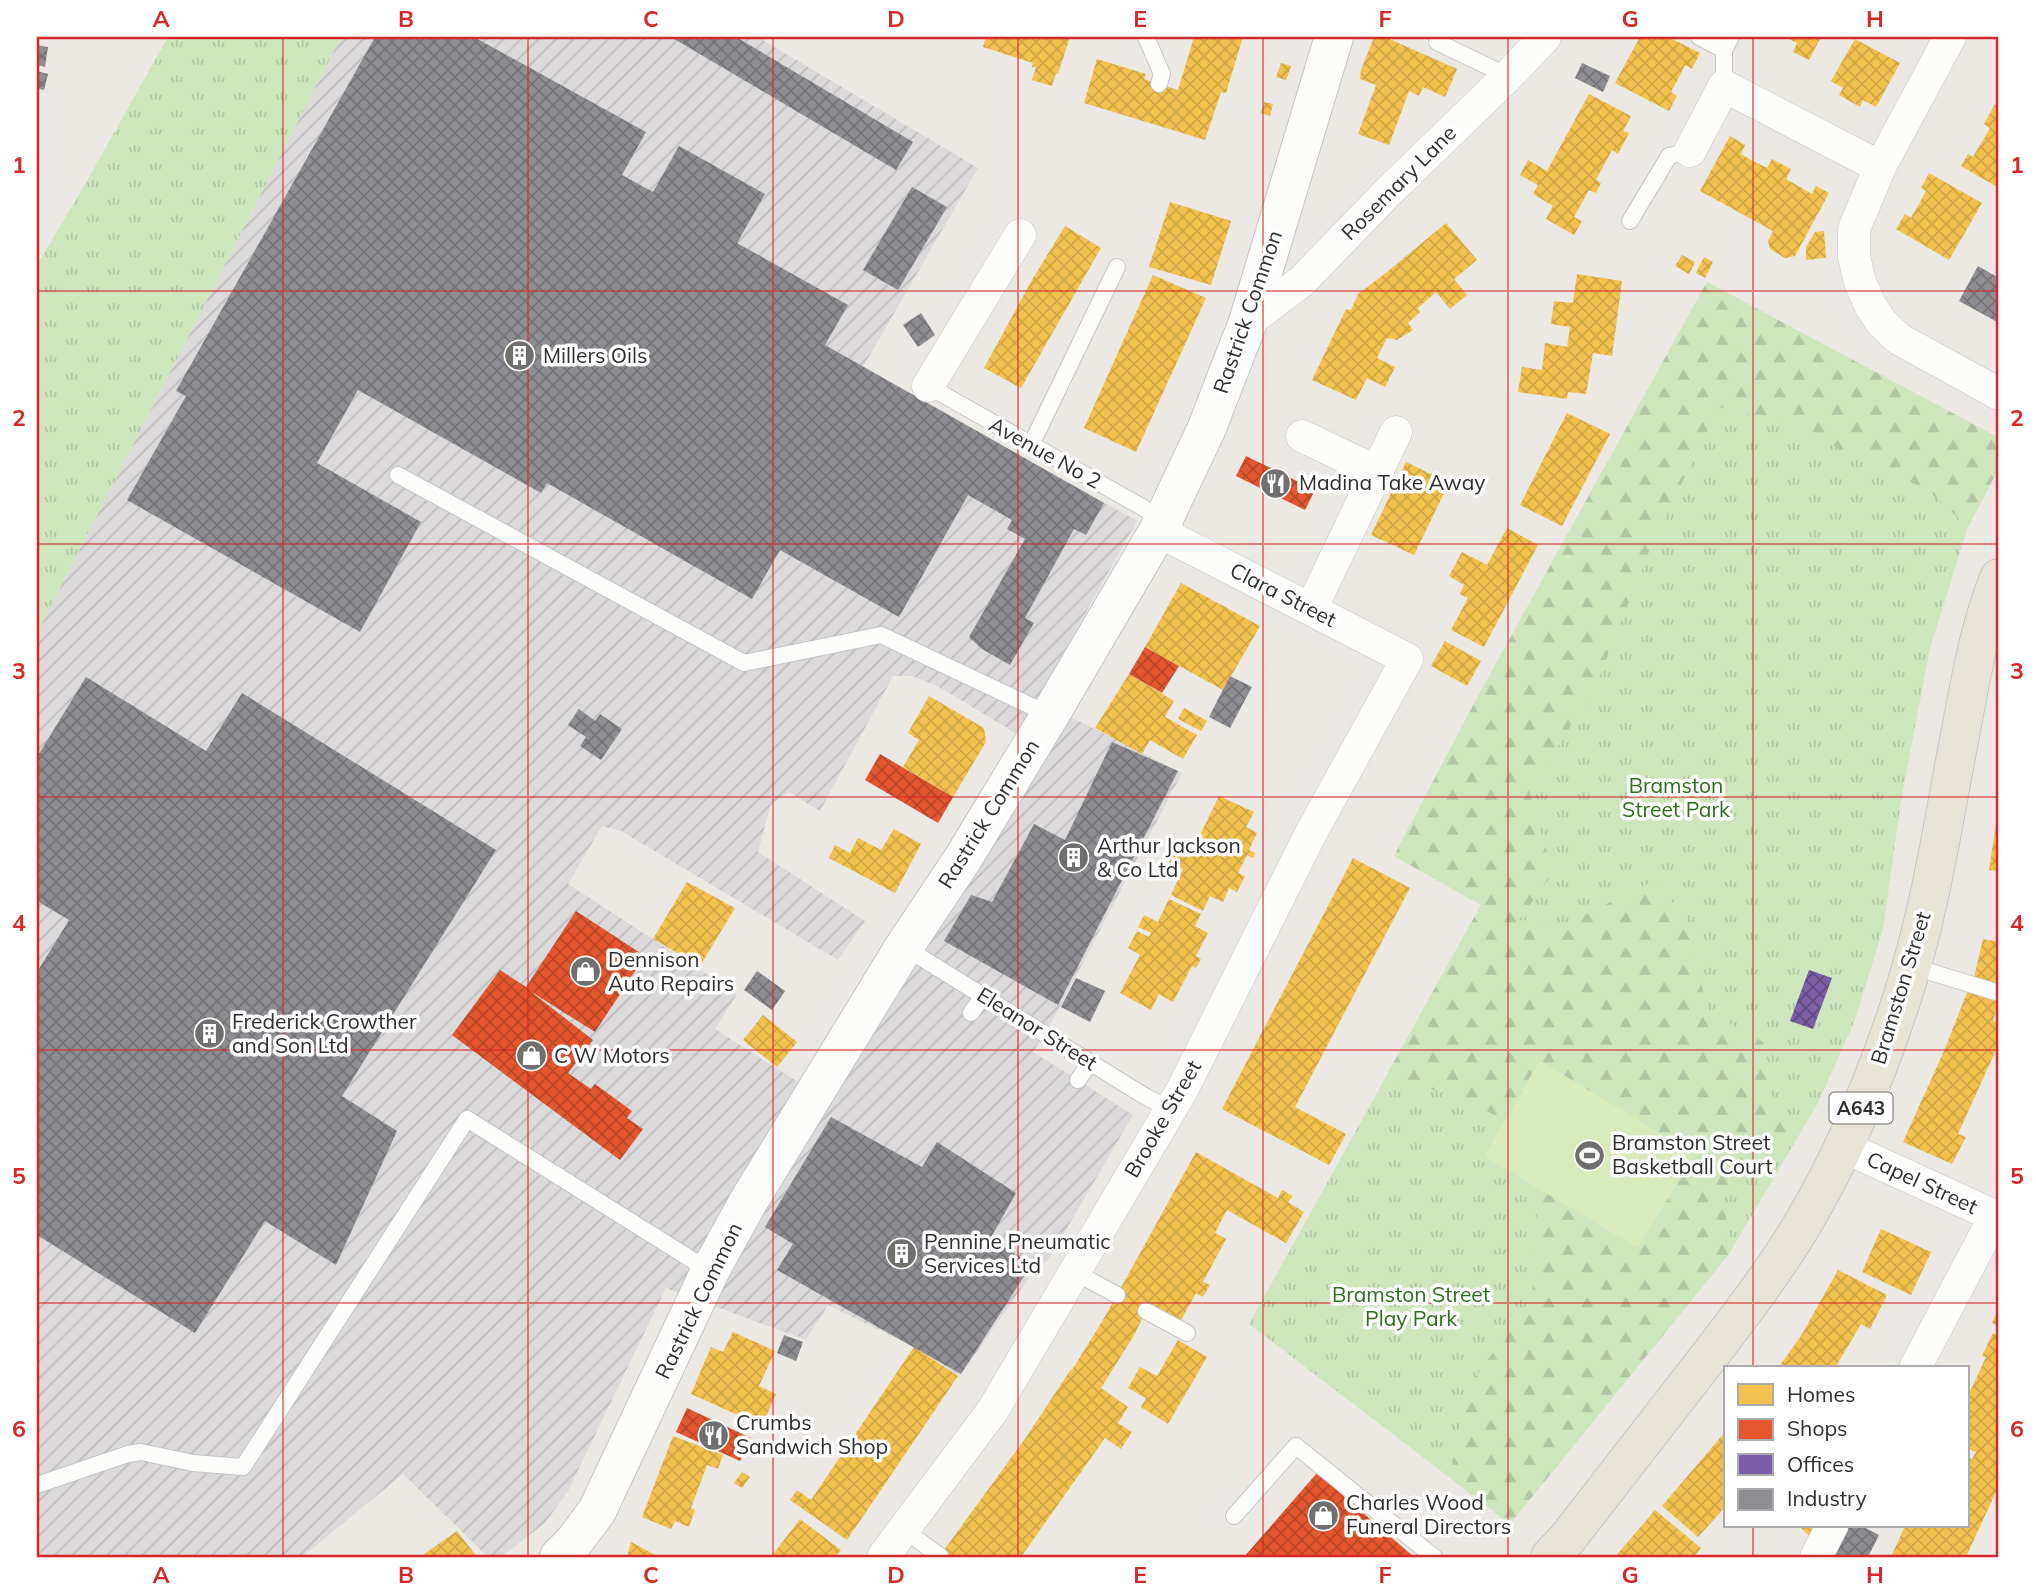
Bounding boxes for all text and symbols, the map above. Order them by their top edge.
text: A [152,4,170,33]
text: B [398,4,414,33]
text: C [643,4,659,33]
text: D [887,4,905,33]
text: E [1133,4,1147,33]
text: F [1378,4,1392,33]
text: G [1621,4,1639,33]
text: H [1866,4,1884,33]
street label: Rosemary Lane [1335,119,1461,245]
text: 1 [12,150,26,179]
text: 1 [2010,150,2024,179]
street label: Rastrick Common [1207,227,1287,397]
building icon: Millers Oils [503,339,537,373]
place label: Millers Oils [543,342,647,368]
text: 2 [12,403,26,432]
text: 2 [2010,403,2024,432]
street label: Avenue No 2 [985,411,1106,494]
restaurant icon: Madina Take Away [1259,466,1293,500]
place label: Madina Take Away [1299,469,1485,495]
street label: Clara Street [1226,556,1341,632]
text: 3 [12,656,26,685]
text: 3 [2010,656,2024,685]
street label: Rastrick Common [932,734,1044,893]
park label: Bramston Street Park [1622,772,1730,822]
place label: Arthur Jackson & Co Ltd [1097,832,1241,882]
building icon: Arthur Jackson & Co Ltd [1057,841,1091,875]
text: 4 [12,908,26,937]
street label: Bramston Street [1864,908,1936,1067]
text: 4 [2010,908,2024,937]
place label: Dennison Auto Repairs [608,946,734,996]
shop icon: Dennison Auto Repairs [568,955,602,989]
street label: Eleanor Street [973,981,1102,1075]
place label: Frederick Crowther and Son Ltd [232,1008,417,1058]
building icon: Frederick Crowther and Son Ltd [192,1017,226,1051]
shop icon: C W Motors [514,1039,548,1073]
place label: C W Motors [554,1042,670,1068]
street label: Brooke Street [1118,1055,1206,1182]
road number: A643 [1829,1092,1892,1124]
place label: Bramston Street Basketball Court [1612,1129,1773,1179]
sports icon: Bramston Street Basketball Court [1572,1138,1606,1172]
street label: Capel Street [1863,1145,1982,1219]
text: 5 [12,1161,26,1190]
text: 5 [2010,1161,2024,1190]
street label: Rastrick Common [649,1218,747,1383]
place label: Pennine Pneumatic Services Ltd [924,1228,1111,1278]
building icon: Pennine Pneumatic Services Ltd [884,1237,918,1271]
park label: Bramston Street Play Park [1332,1281,1490,1331]
legend [1724,1366,1969,1528]
text: Homes [1787,1381,1855,1407]
place label: Crumbs Sandwich Shop [736,1409,888,1459]
text: 6 [12,1414,26,1443]
text: 6 [2010,1414,2024,1443]
text: Shops [1787,1415,1847,1441]
restaurant icon: Crumbs Sandwich Shop [696,1418,730,1452]
text: Offices [1787,1451,1854,1477]
text: Industry [1787,1485,1867,1511]
place label: Charles Wood Funeral Directors [1346,1489,1511,1539]
shop icon: Charles Wood Funeral Directors [1306,1498,1340,1532]
text: A [152,1560,170,1589]
text: B [398,1560,414,1589]
text: C [643,1560,659,1589]
text: D [887,1560,905,1589]
text: E [1133,1560,1147,1589]
text: F [1378,1560,1392,1589]
text: G [1621,1560,1639,1589]
text: H [1866,1560,1884,1589]

